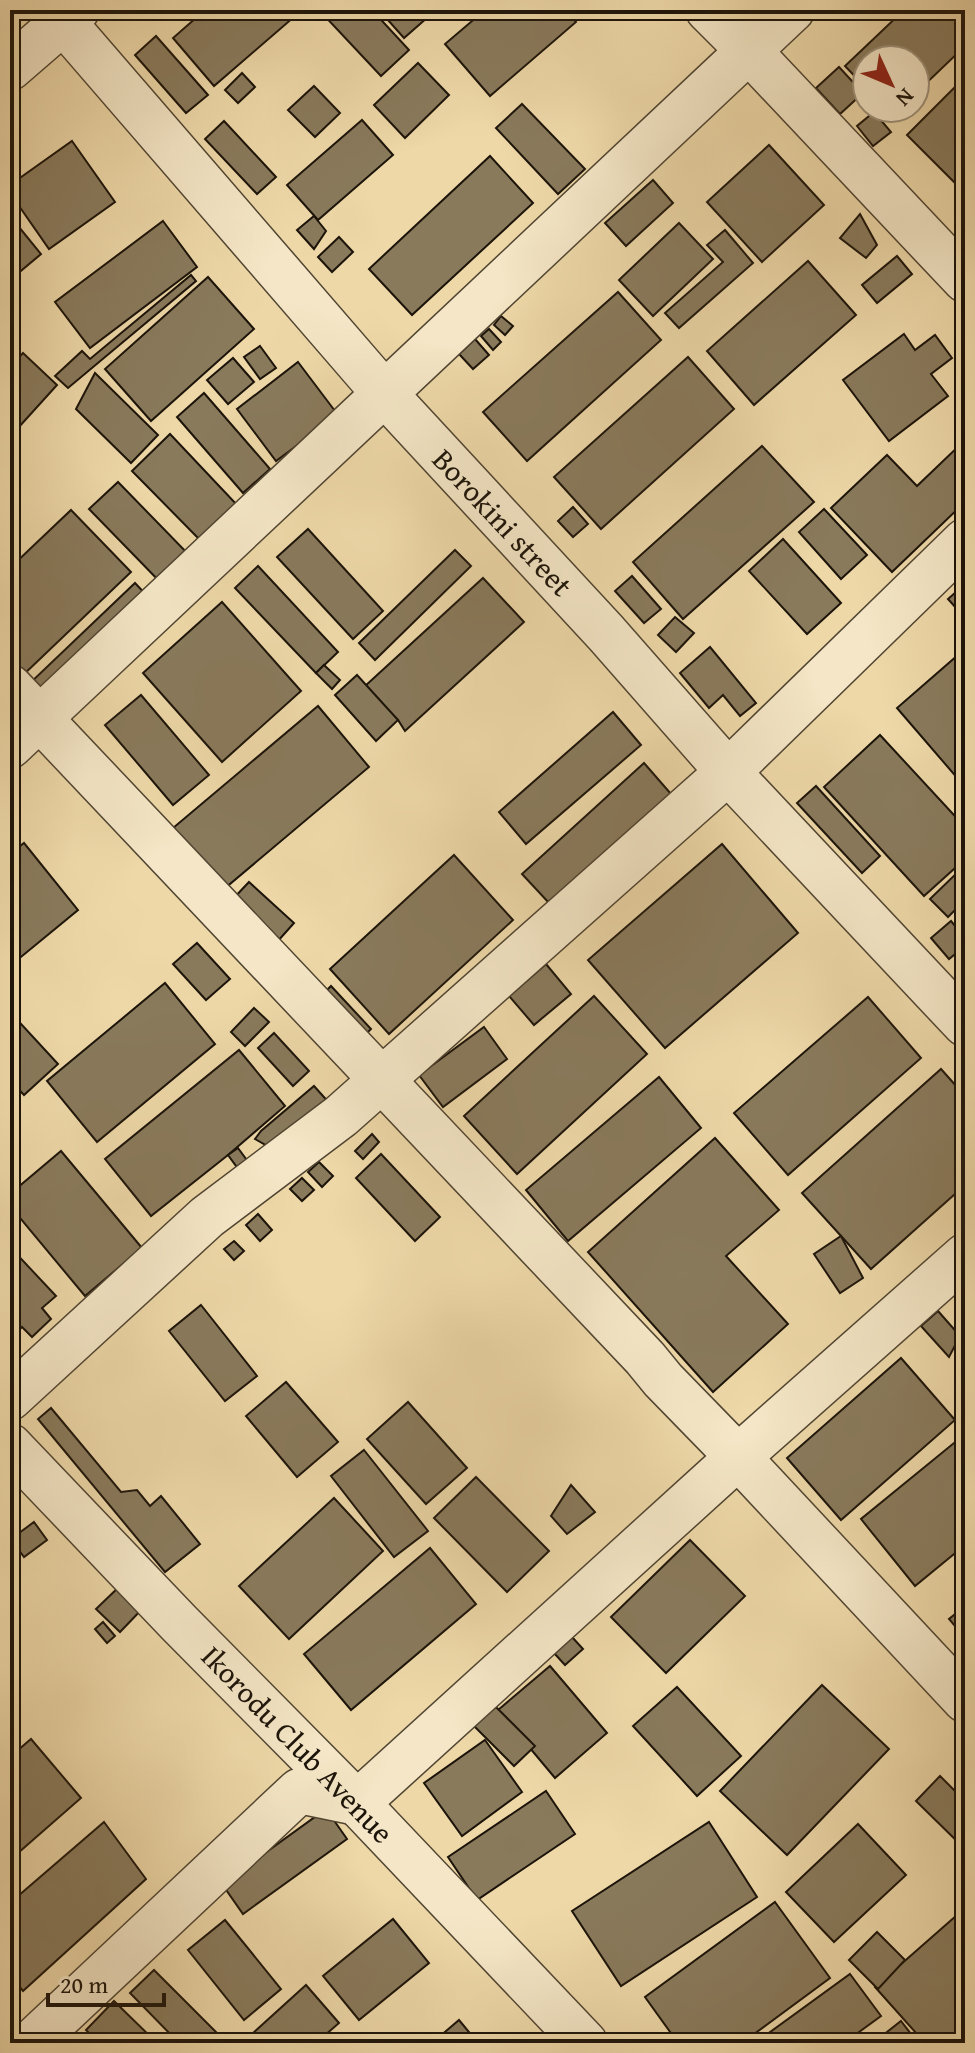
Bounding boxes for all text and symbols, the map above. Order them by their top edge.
north arrow [851,44,931,124]
text: N [889,81,922,115]
street label: Borokini street [423,438,584,606]
street label: Ikorodu Club Avenue [192,1635,404,1853]
scale bar [48,1957,164,2007]
text: 20 m [60,1967,108,2002]

